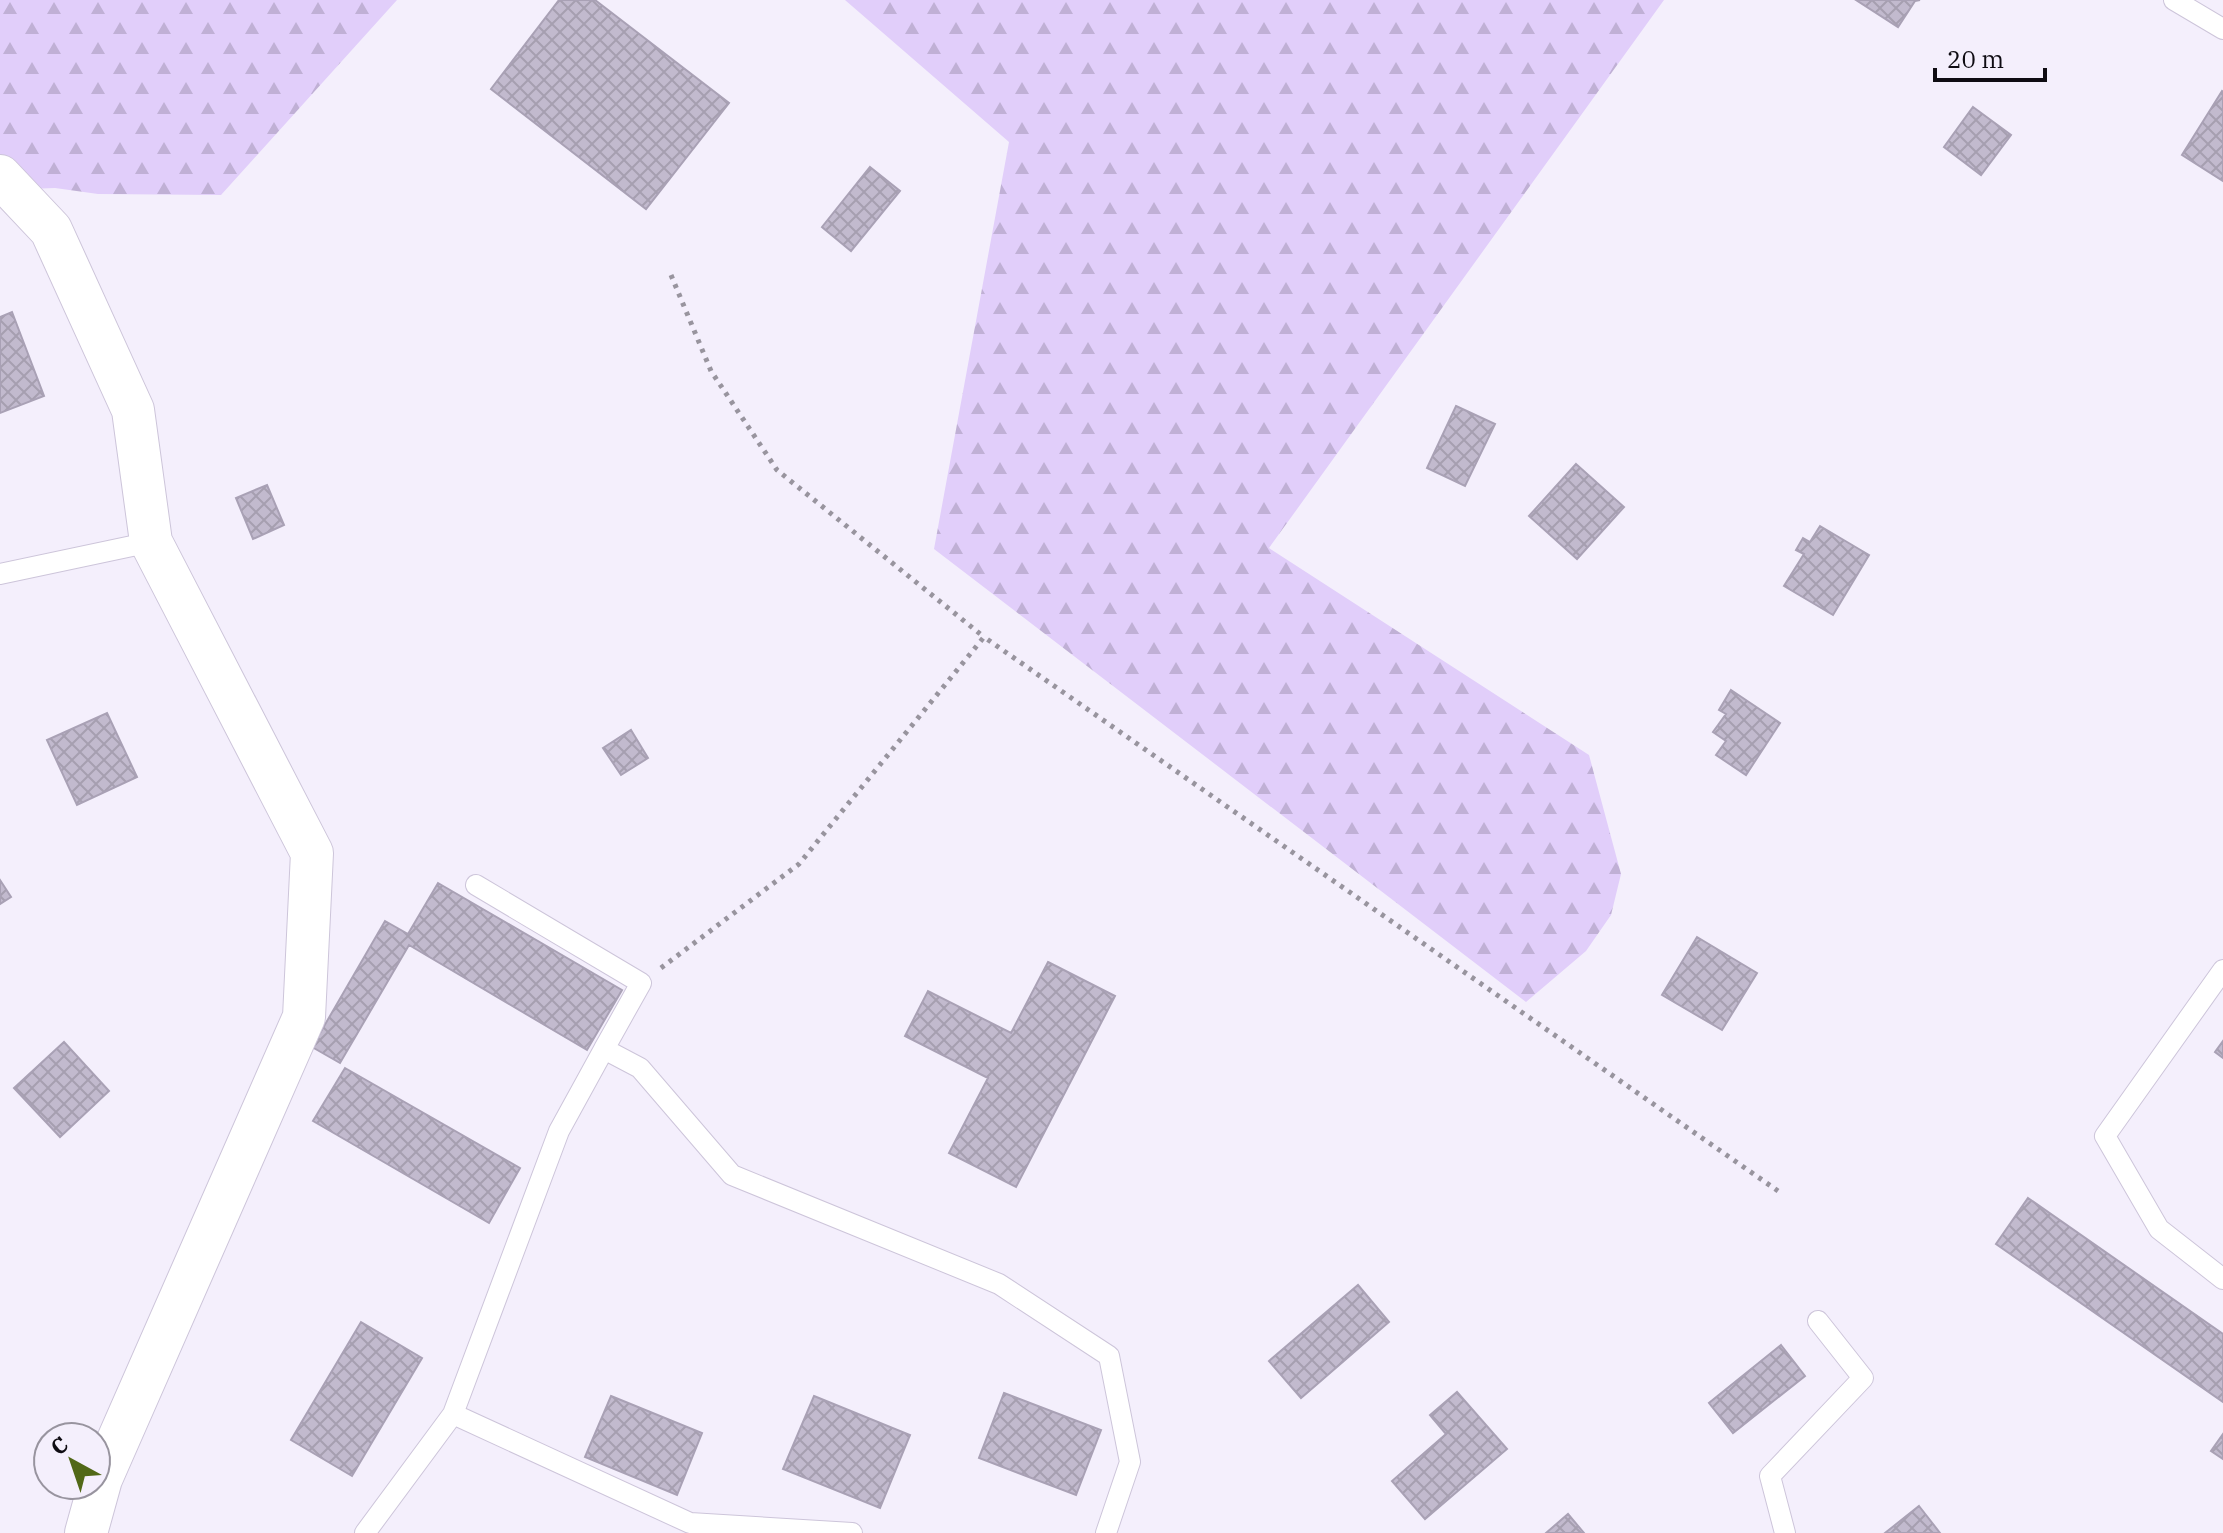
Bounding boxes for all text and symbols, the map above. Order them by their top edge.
scale bar [1935,32,2045,82]
text: 20 m [1947,43,2004,75]
north arrow [32,1421,112,1501]
text: С [44,1429,74,1461]

